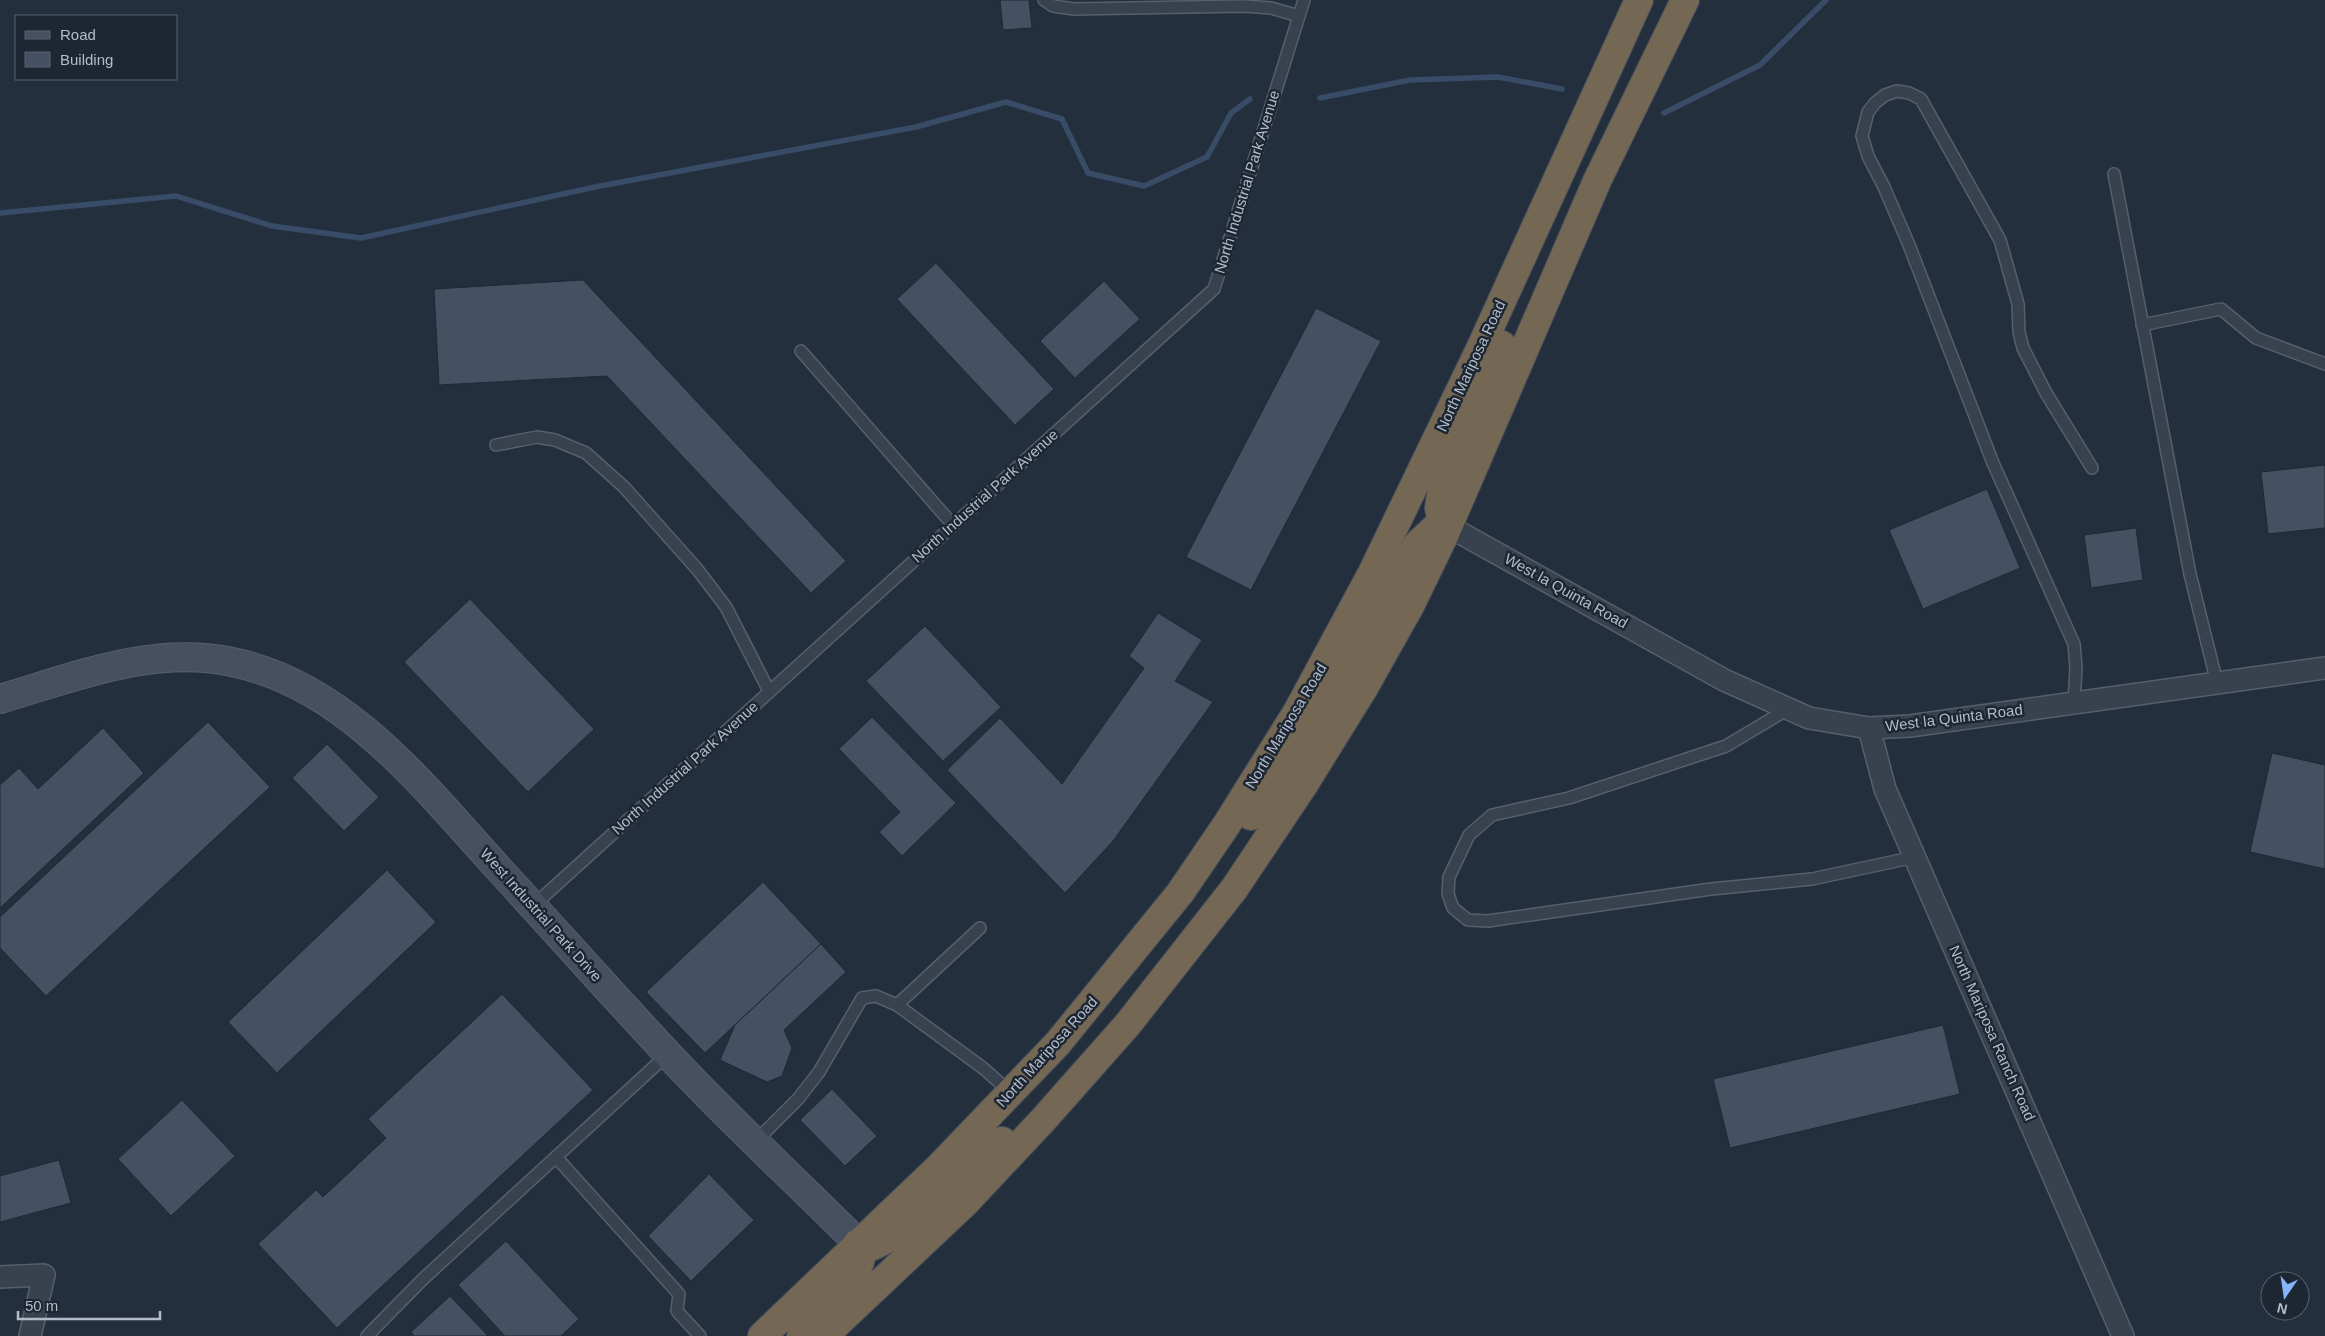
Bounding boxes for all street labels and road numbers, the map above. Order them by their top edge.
street label: North Industrial Park Avenue [1211,88,1283,276]
street label: North Mariposa Road [1433,298,1508,434]
street label: North Industrial Park Avenue [908,426,1061,566]
street label: West la Quinta Road [1502,550,1631,631]
street label: North Mariposa Road [1242,660,1330,791]
street label: North Industrial Park Avenue [608,698,761,838]
street label: West la Quinta Road [1884,701,2024,734]
street label: West Industrial Park Drive [477,845,606,985]
street label: North Mariposa Ranch Road [1946,943,2039,1123]
street label: North Mariposa Road [993,993,1101,1110]

